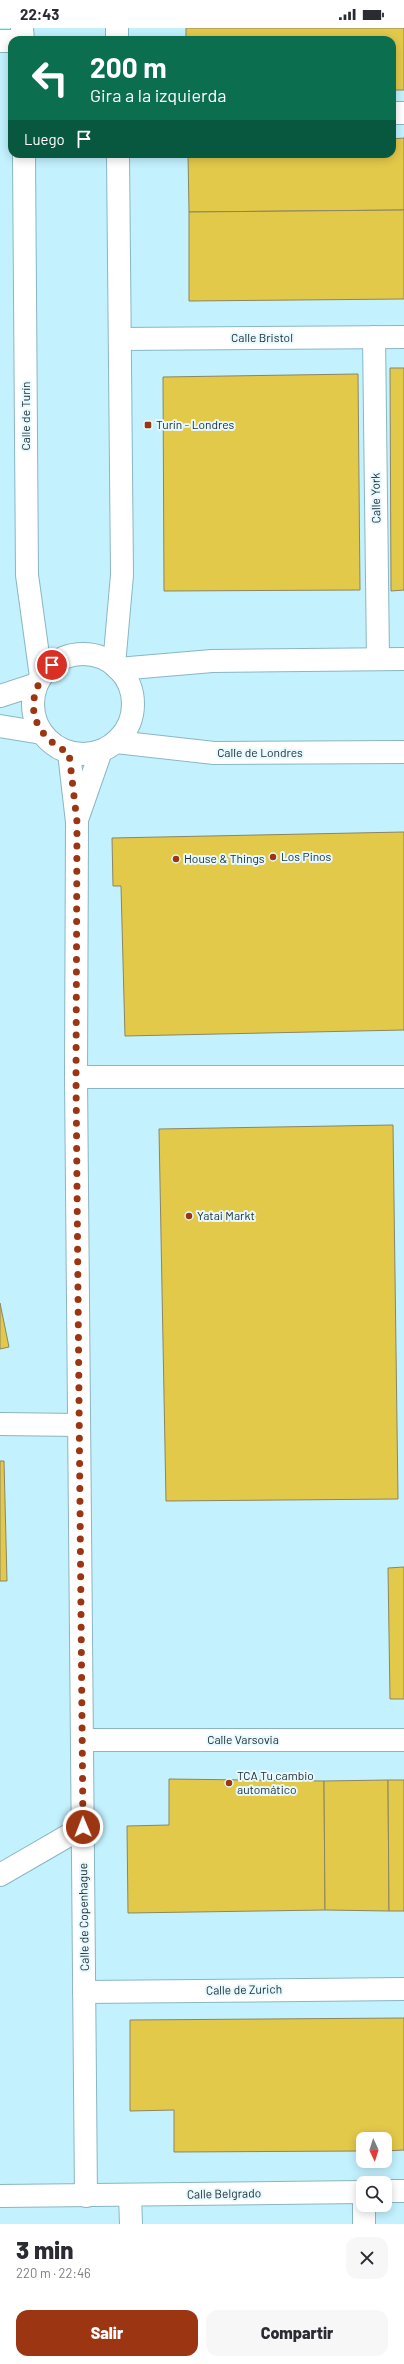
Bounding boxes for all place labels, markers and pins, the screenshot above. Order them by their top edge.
place label: Turín - Londres [156,417,235,431]
marker: Turín - Londres [143,420,153,430]
pin [35,648,69,682]
place label: Los Pinos [281,849,332,863]
place label: House & Things [184,851,265,865]
marker: Los Pinos [268,852,278,862]
marker: House & Things [171,854,181,864]
place label: Yatai Markt [197,1208,255,1222]
marker: Yatai Markt [184,1211,194,1221]
place label: TCA Tu cambio automático [237,1768,314,1796]
marker: TCA Tu cambio automático [224,1778,234,1788]

